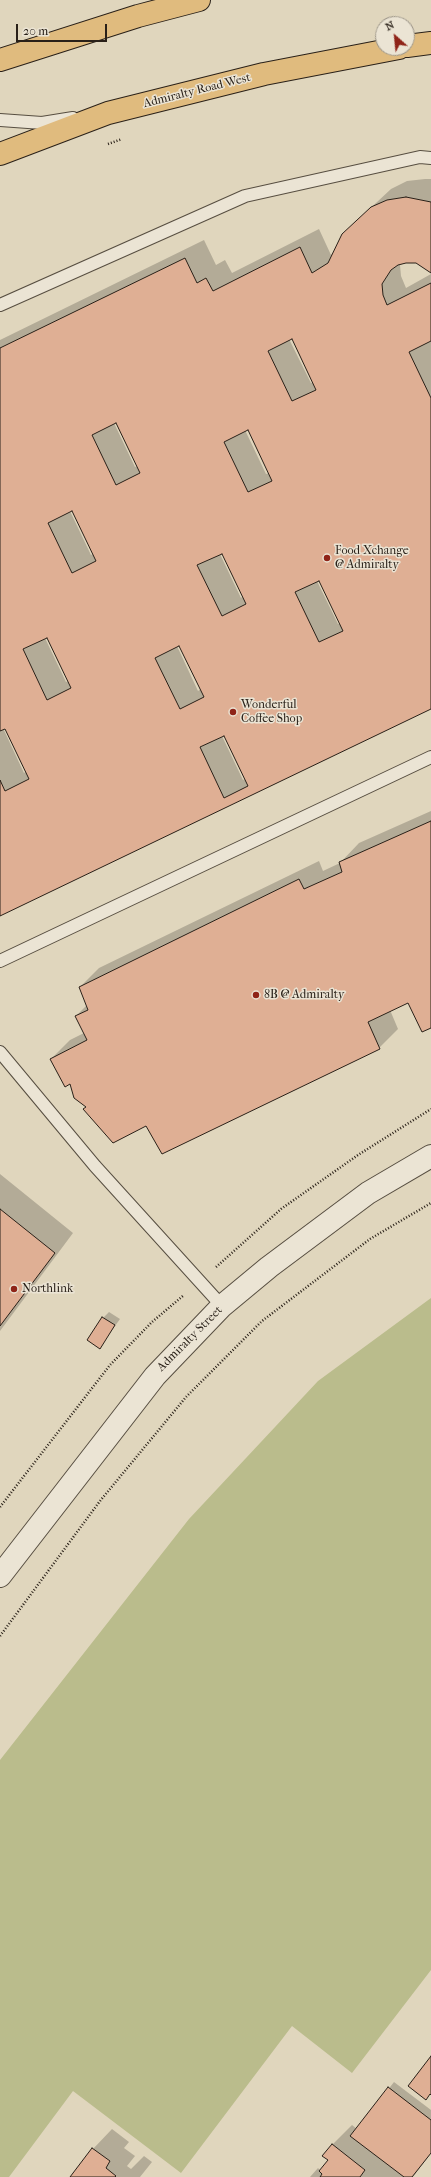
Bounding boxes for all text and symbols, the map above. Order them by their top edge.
scale bar [18,16,109,42]
north arrow [375,16,415,56]
text: N [383,18,396,33]
text: 20 m [23,24,48,38]
street label: Admiralty Road West [142,71,252,111]
place label: Food Xchange @ Admiralty [335,544,409,572]
marker: Food Xchange @ Admiralty [322,553,332,563]
place label: Wonderful Coffee Shop [241,698,302,726]
marker: Wonderful Coffee Shop [228,707,238,717]
place label: 8B @ Admiralty [264,988,344,1002]
marker: 8B @ Admiralty [251,990,261,1000]
place label: Northlink [22,1282,73,1296]
marker: Northlink [9,1284,19,1294]
street label: Admiralty Street [154,1303,226,1375]

